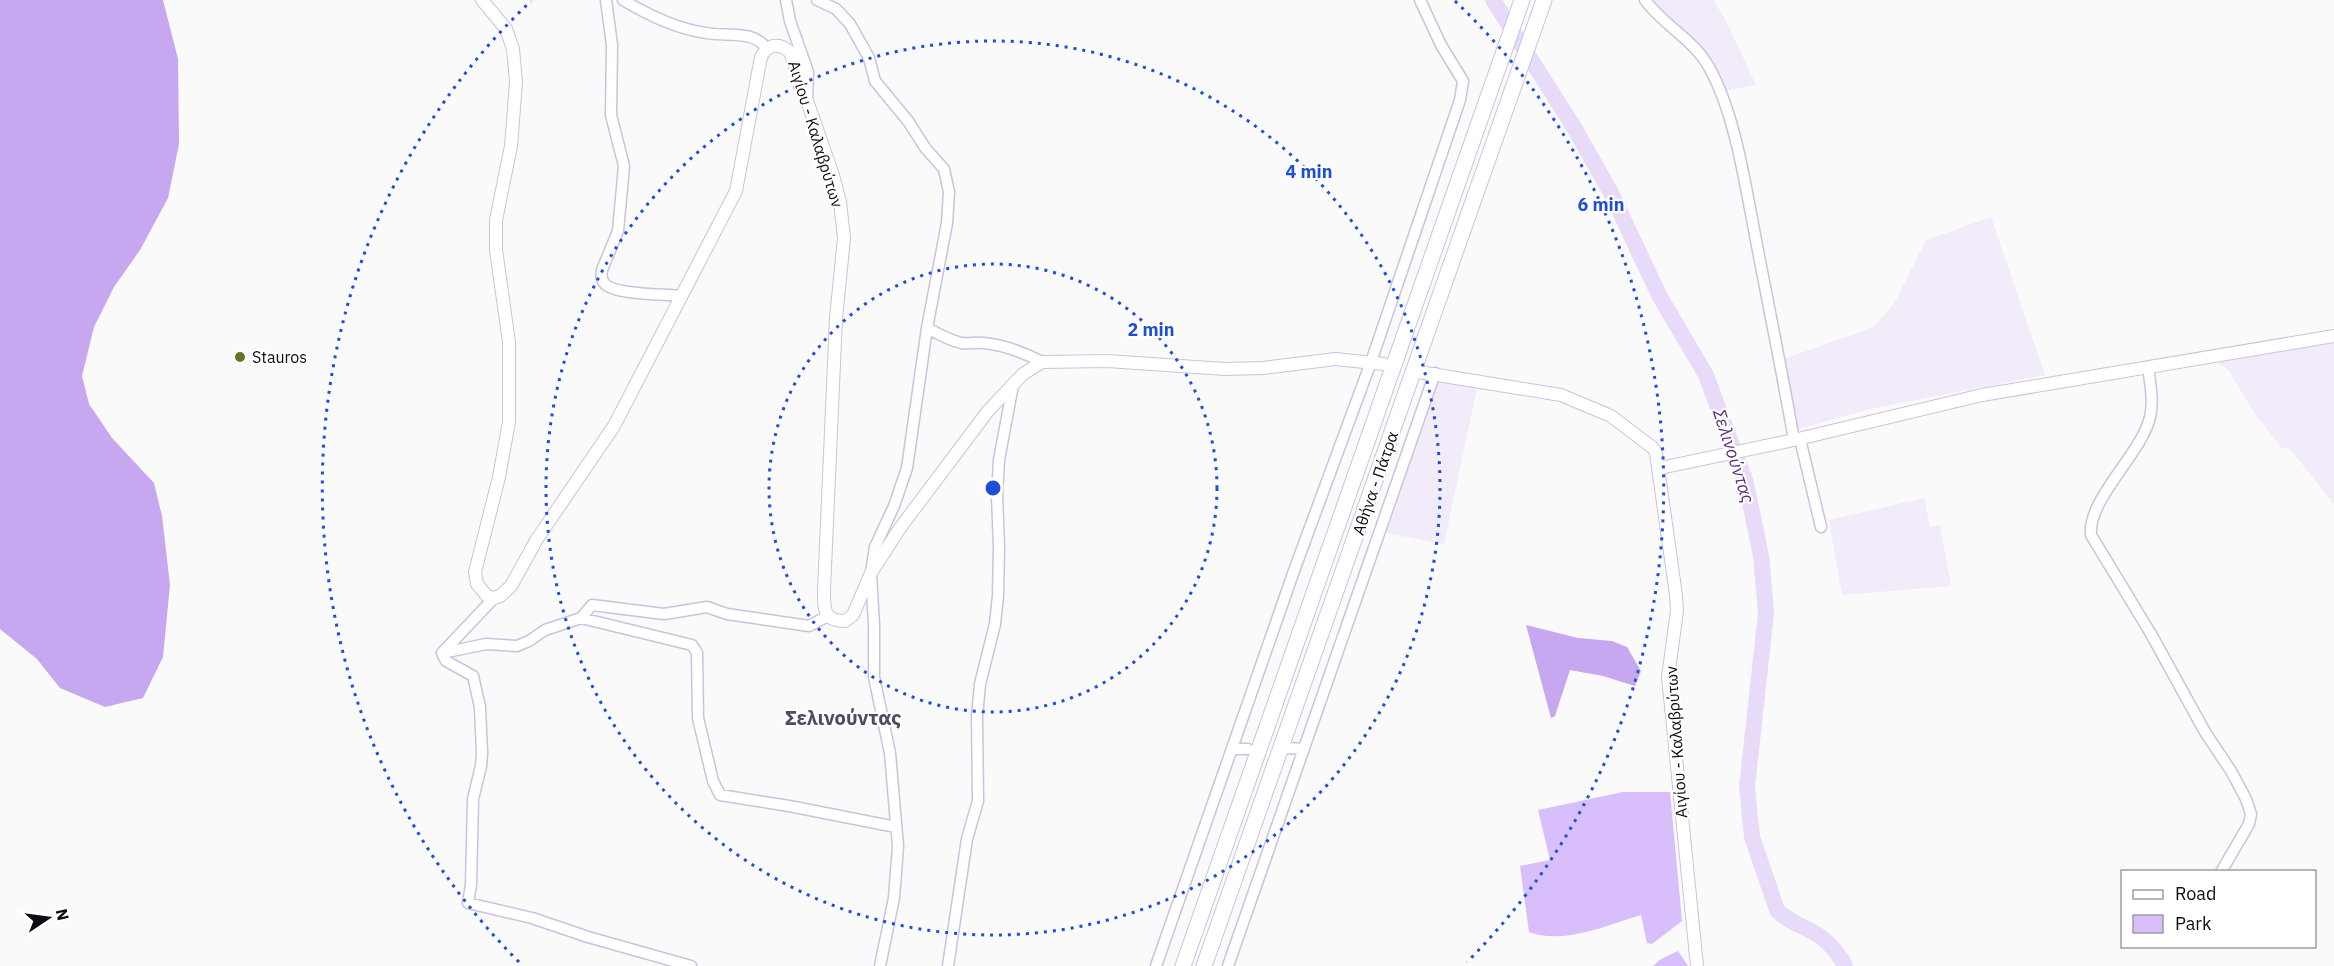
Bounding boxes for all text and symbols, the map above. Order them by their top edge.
street label: Αιγίου - Καλαβρύτων [784,58,848,210]
text: 4 min [1285,160,1333,183]
text: 6 min [1577,193,1625,216]
text: 2 min [1127,318,1175,341]
place label: Stauros [252,347,307,367]
marker: Stauros [233,350,247,364]
water label: Σελινούντας [1708,405,1760,506]
street label: Αθήνα - Πάτρα [1348,429,1402,537]
centre of rings [983,478,1003,498]
street label: Αιγίου - Καλαβρύτων [1661,665,1691,819]
district label: Σελινούντας [785,704,901,731]
legend [2121,870,2316,948]
text: Road [2175,882,2216,905]
north arrow [18,888,78,948]
text: N [52,907,74,923]
text: Park [2175,912,2212,935]

